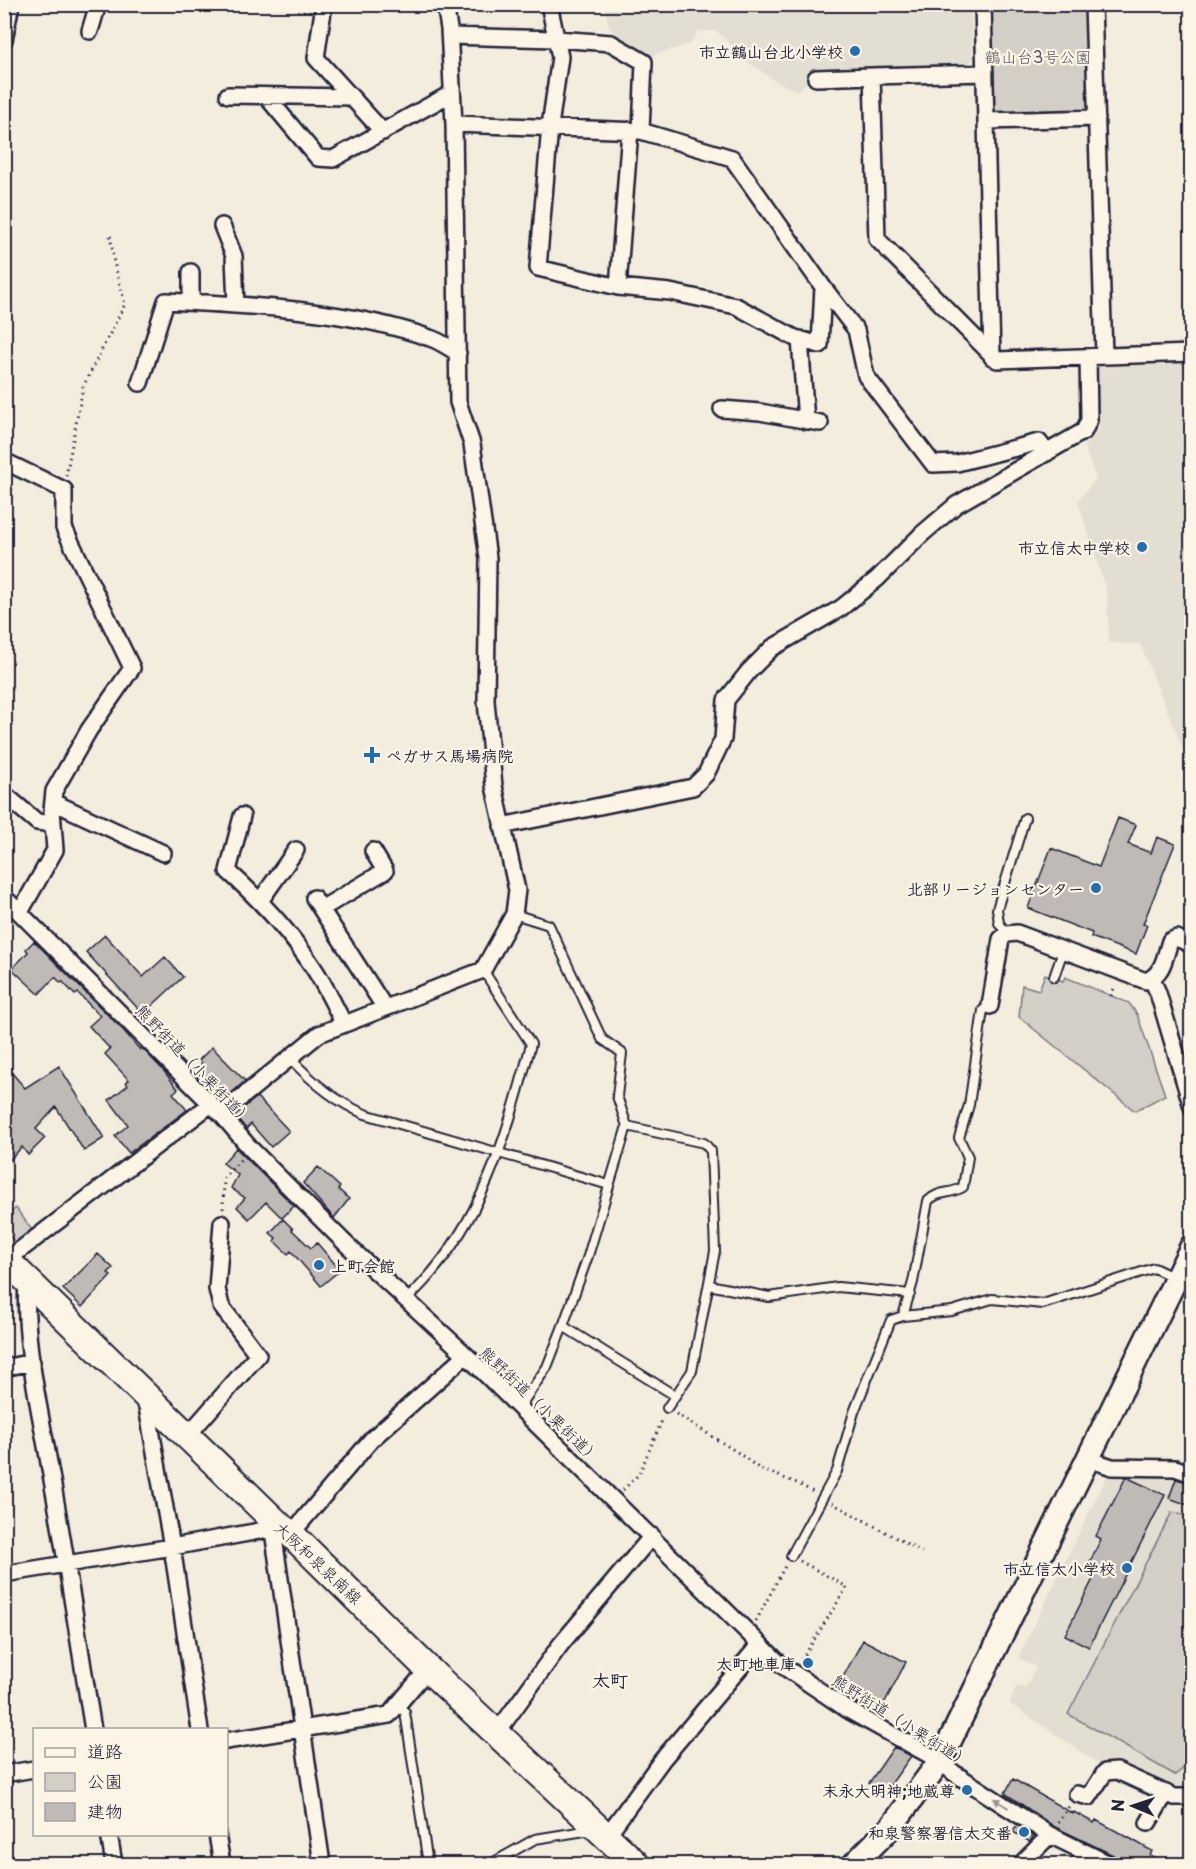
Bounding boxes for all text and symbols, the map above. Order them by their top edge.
place label: 市立鶴山台北小学校 [699,39,843,63]
marker: 市立鶴山台北小学校 [848,44,862,58]
park label: 鶴山台3号公園 [985,44,1091,68]
place label: 市立信太中学校 [1018,535,1130,559]
marker: 市立信太中学校 [1135,540,1149,554]
place label: ペガサス馬場病院 [386,743,513,767]
marker: ペガサス馬場病院 [363,746,381,764]
place label: 北部リージョンセンター [907,876,1084,900]
marker: 北部リージョンセンター [1089,881,1103,895]
street label: 熊野街道（小栗街道） [131,998,259,1130]
place label: 上町会館 [331,1253,395,1277]
marker: 上町会館 [312,1258,326,1272]
street label: 熊野街道（小栗街道） [475,1340,607,1468]
street label: 大阪和泉泉南線 [270,1515,368,1609]
place label: 市立信太小学校 [1003,1556,1115,1580]
marker: 市立信太小学校 [1120,1561,1134,1575]
place label: 太町地車庫 [716,1651,796,1675]
marker: 太町地車庫 [801,1656,815,1670]
district label: 太町 [592,1666,628,1693]
street label: 熊野街道（小栗街道） [828,1667,976,1773]
legend [33,1728,228,1836]
text: 道路 [87,1737,123,1764]
text: 公園 [87,1767,123,1794]
north arrow [1103,1776,1163,1836]
place label: 末永大明神;地蔵尊 [822,1778,955,1802]
marker: 末永大明神;地蔵尊 [960,1783,974,1797]
text: 建物 [87,1797,123,1824]
one-way arrow [993,1798,1009,1809]
text: N [1105,1799,1129,1812]
place label: 和泉警察署信太交番 [868,1820,1012,1844]
marker: 和泉警察署信太交番 [1017,1825,1031,1839]

